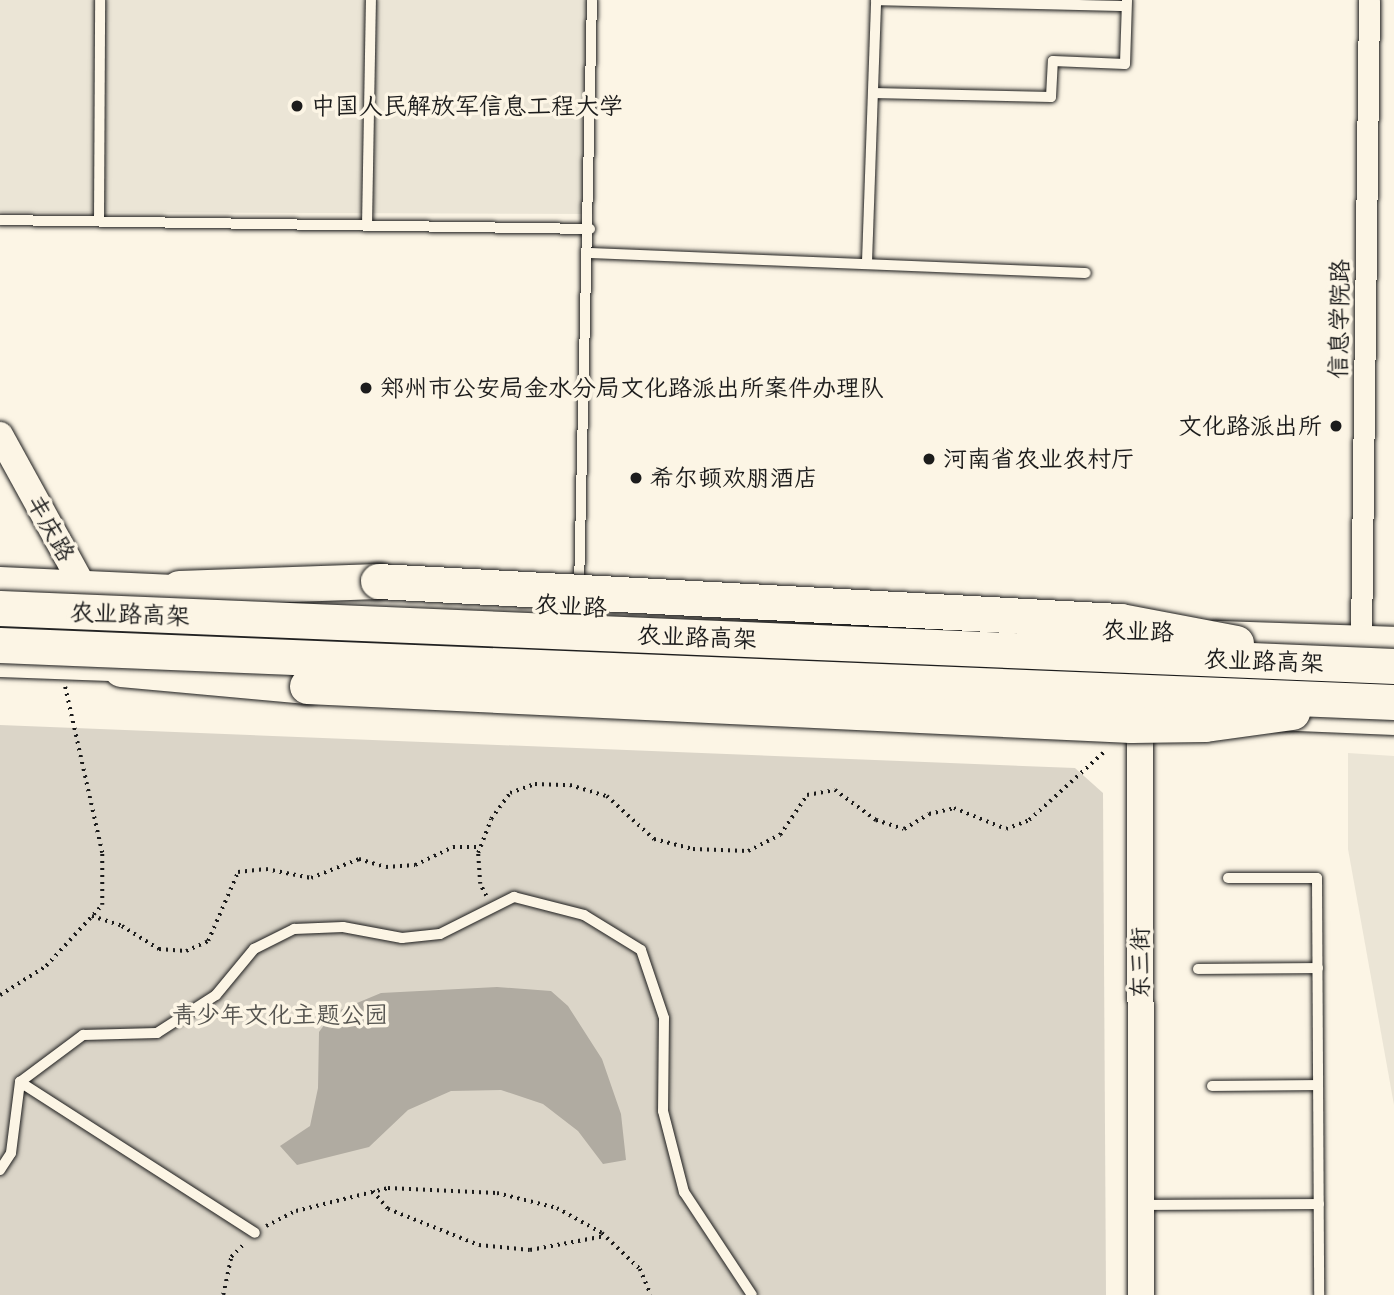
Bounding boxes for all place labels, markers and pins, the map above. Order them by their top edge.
place label: 中国人民解放军信息工程大学 [311,92,623,120]
marker: 中国人民解放军信息工程大学 [289,98,305,114]
place label: 郑州市公安局金水分局文化路派出所案件办理队 [380,374,884,402]
marker: 郑州市公安局金水分局文化路派出所案件办理队 [358,380,374,396]
place label: 文化路派出所 [1178,412,1322,440]
marker: 文化路派出所 [1328,418,1344,434]
place label: 河南省农业农村厅 [943,445,1135,473]
marker: 河南省农业农村厅 [921,451,937,467]
place label: 希尔顿欢朋酒店 [650,464,818,492]
marker: 希尔顿欢朋酒店 [628,470,644,486]

